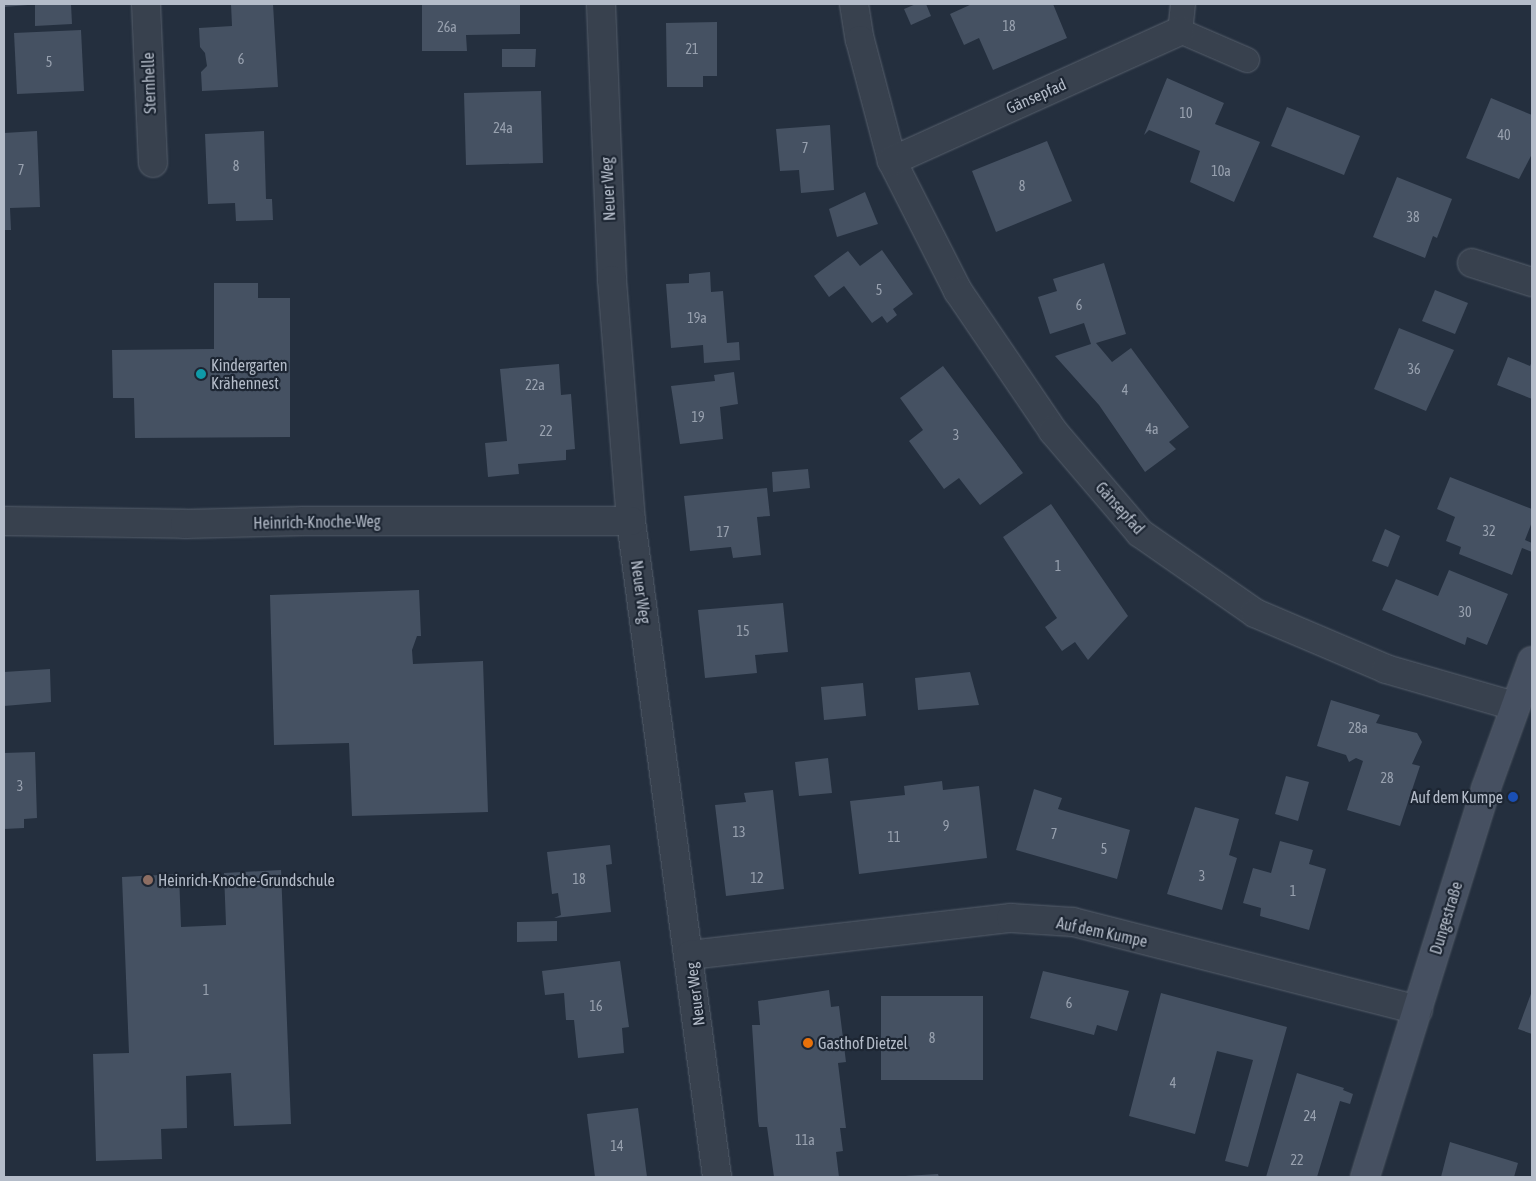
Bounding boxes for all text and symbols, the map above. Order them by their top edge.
house number: 18 [1002,18,1016,34]
house number: 26a [437,19,457,35]
house number: 21 [685,41,699,57]
house number: 6 [238,51,244,67]
street label: Sternhelle [138,52,160,114]
house number: 5 [46,54,52,70]
street label: Gänsepfad [1003,74,1069,118]
house number: 10 [1179,105,1193,121]
house number: 24a [493,120,513,136]
house number: 40 [1497,127,1511,143]
house number: 7 [802,140,808,156]
street label: Neuer Weg [597,157,619,221]
house number: 8 [233,158,239,174]
house number: 7 [18,162,24,178]
house number: 10a [1211,163,1231,179]
house number: 8 [1019,178,1025,194]
house number: 38 [1406,209,1420,225]
house number: 5 [876,282,882,298]
house number: 6 [1076,297,1082,313]
house number: 19a [687,310,707,326]
place label: Kindergarten Krähennest [211,355,287,393]
house number: 36 [1407,361,1421,377]
marker: Kindergarten Krähennest [195,368,207,380]
house number: 22a [525,377,545,393]
house number: 4 [1122,382,1128,398]
house number: 19 [691,409,705,425]
house number: 4a [1145,421,1159,437]
house number: 22 [539,423,553,439]
house number: 3 [953,427,959,443]
street label: Gänsepfad [1092,478,1148,538]
street label: Heinrich-Knoche-Weg [253,511,381,533]
house number: 32 [1482,523,1496,539]
house number: 17 [716,524,730,540]
house number: 1 [1055,558,1061,574]
street label: Neuer Weg [627,559,655,625]
house number: 30 [1458,604,1472,620]
house number: 15 [736,623,750,639]
house number: 28a [1348,720,1368,736]
house number: 28 [1380,770,1394,786]
house number: 3 [17,778,23,794]
place label: Auf dem Kumpe [1410,787,1503,807]
marker: Auf dem Kumpe [1507,791,1519,803]
house number: 9 [943,818,949,834]
house number: 13 [732,824,746,840]
house number: 7 [1051,826,1057,842]
house number: 11 [887,829,901,845]
house number: 5 [1101,841,1107,857]
house number: 3 [1199,868,1205,884]
place label: Heinrich-Knoche-Grundschule [158,870,335,890]
house number: 12 [750,870,764,886]
house number: 18 [572,871,586,887]
marker: Heinrich-Knoche-Grundschule [142,874,154,886]
street label: Dungestraße [1426,879,1466,957]
house number: 1 [1290,883,1296,899]
street label: Auf dem Kumpe [1055,913,1149,951]
street label: Neuer Weg [682,961,708,1027]
house number: 1 [203,982,209,998]
house number: 6 [1066,995,1072,1011]
house number: 16 [589,998,603,1014]
house number: 8 [929,1030,935,1046]
place label: Gasthof Dietzel [818,1033,908,1053]
marker: Gasthof Dietzel [802,1037,814,1049]
house number: 4 [1170,1075,1176,1091]
house number: 24 [1303,1108,1317,1124]
house number: 11a [795,1132,815,1148]
house number: 14 [610,1138,624,1154]
house number: 22 [1290,1152,1304,1168]

